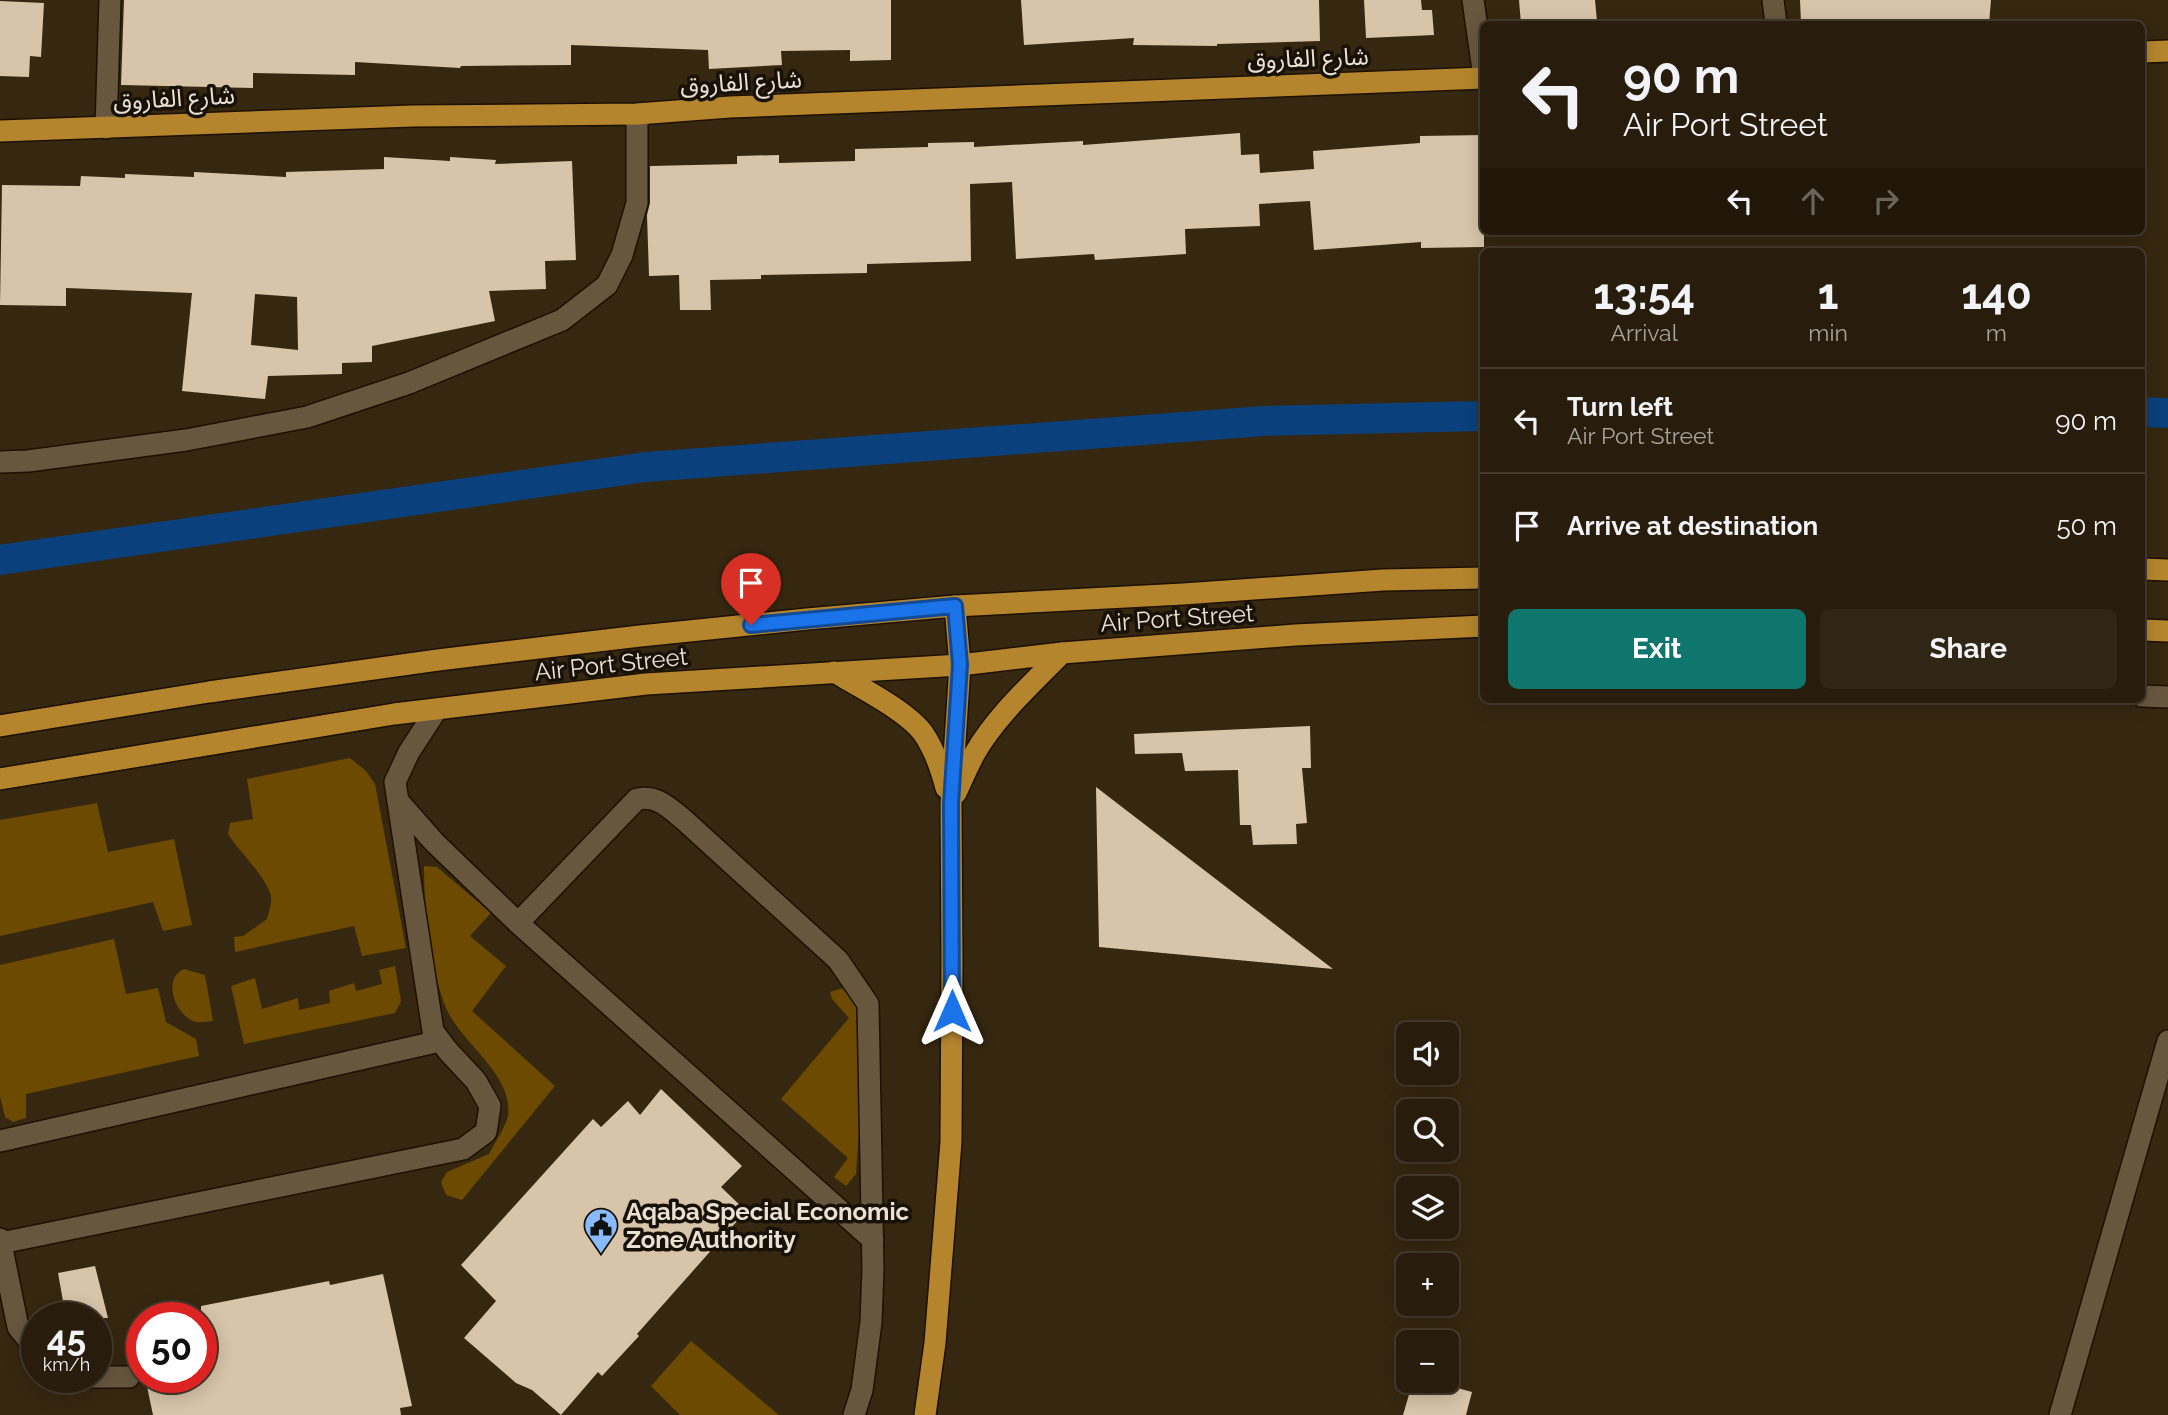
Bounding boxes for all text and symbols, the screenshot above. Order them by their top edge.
street label: شارع الفاروق [1247,41,1369,78]
text: 90 m [1623,47,1739,104]
icon: left [1508,49,1599,140]
street label: شارع الفاروق [679,64,803,103]
street label: شارع الفاروق [112,80,236,119]
text: Air Port Street [1623,106,1828,143]
icon: left [1721,182,1759,220]
icon: ahead [1794,182,1832,220]
icon: right [1867,182,1905,220]
text: 13:54 [1593,270,1695,319]
text: 1 [1818,270,1839,319]
text: 140 [1961,270,2032,319]
text: Arrival [1610,319,1678,346]
text: min [1808,319,1848,346]
text: m [1986,319,2007,346]
text: Turn left [1567,392,1673,422]
icon: left [1508,402,1546,440]
text: 90 m [2055,406,2117,436]
text: Air Port Street [1567,422,1714,449]
icon: arrive [1508,507,1546,545]
text: Arrive at destination [1567,511,1818,541]
text: 50 m [2056,511,2117,541]
pin [721,553,781,625]
icon: arrive [732,564,770,602]
street label: Air Port Street [1099,598,1255,638]
button: Exit [1508,609,1806,689]
button: Share [1820,609,2117,689]
street label: Air Port Street [533,642,689,686]
position arrow [915,974,989,1048]
map controls [1396,1022,1459,1393]
button: sound [1396,1022,1459,1085]
button: search [1396,1099,1459,1162]
button: layers [1396,1176,1459,1239]
place label: Aqaba Special Economic Zone Authority [626,1197,910,1254]
public building icon: Aqaba Special Economic Zone Authority [582,1206,620,1255]
button: + [1396,1253,1459,1316]
speed limit sign: 50 [126,1302,217,1393]
text: 45 [47,1318,86,1359]
button: − [1396,1330,1459,1393]
text: km/h [43,1354,90,1375]

